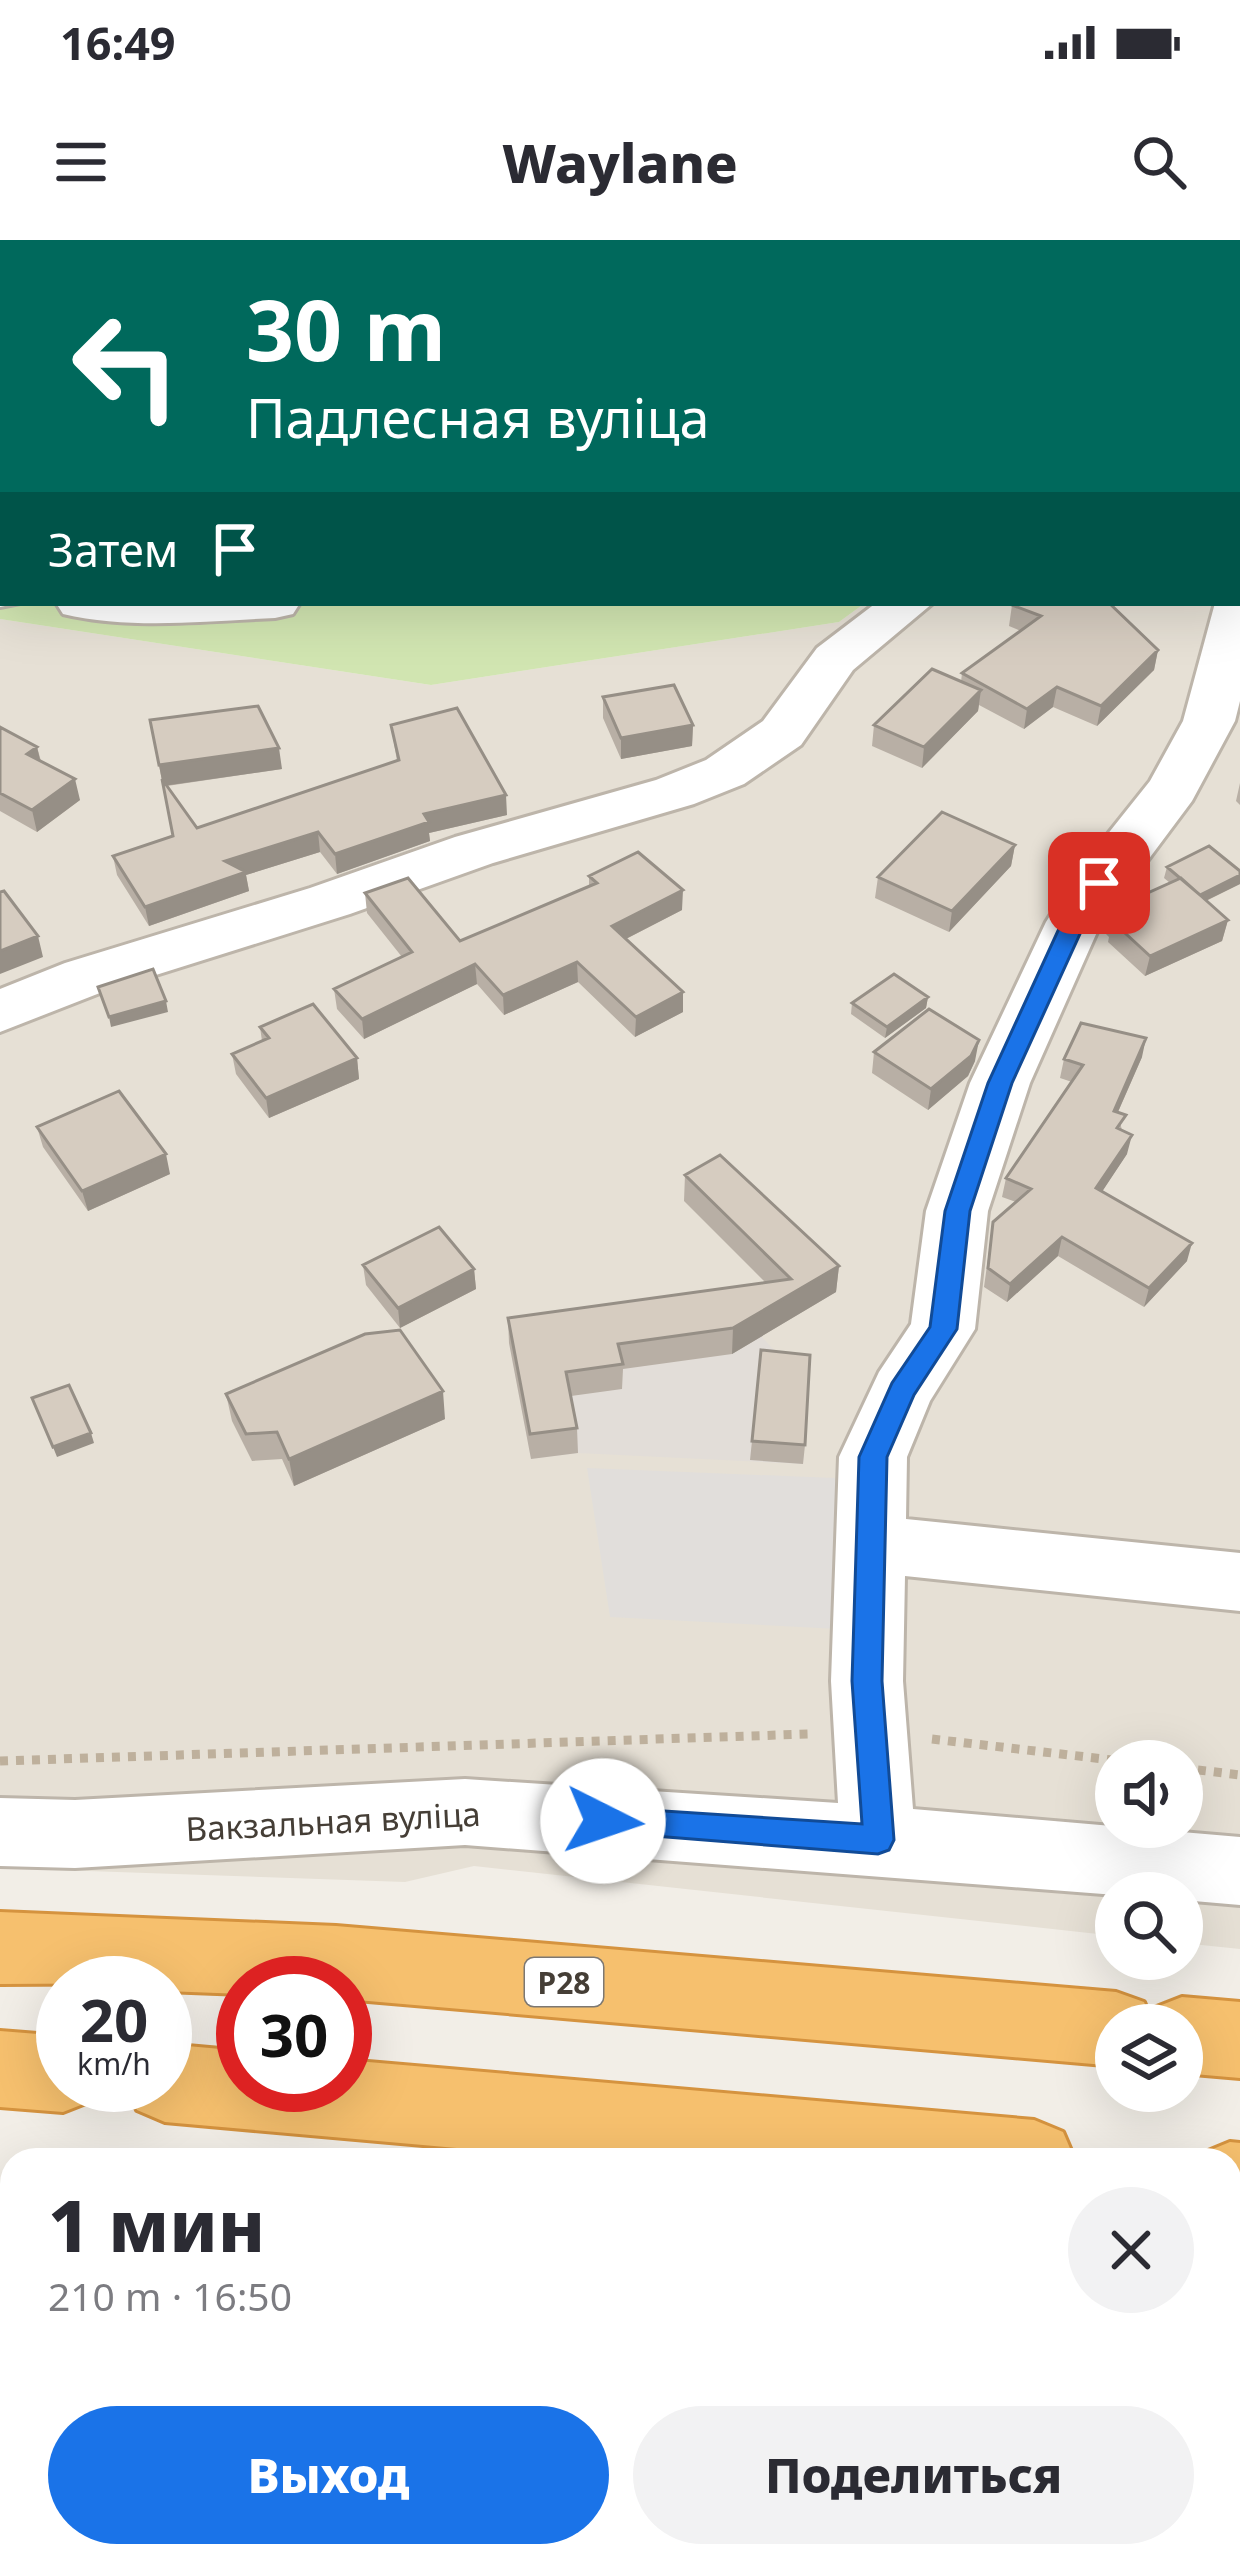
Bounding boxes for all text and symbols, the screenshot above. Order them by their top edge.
text: 16:49 [60,12,176,73]
text: Waylane [502,125,738,199]
icon: menu [48,129,114,195]
icon: search [1126,129,1192,195]
text: 30 m [246,271,446,386]
icon: left [48,288,204,444]
text: Падлесная вуліца [246,380,710,454]
icon: arrive [202,516,268,582]
text: Затем [48,519,178,580]
pin [1048,832,1150,934]
icon: arrive [1066,850,1132,916]
map controls [1095,1740,1203,2112]
button: sound [1095,1740,1203,1848]
position arrow [540,1758,666,1884]
street label: Вакзальная вуліца [184,1791,482,1851]
button: search [1095,1872,1203,1980]
speed limit sign: 30 [216,1956,372,2112]
road number: Р28 [525,1958,603,2006]
text: 20 [80,1978,148,2060]
button: layers [1095,2004,1203,2112]
text: km/h [77,2043,151,2084]
text: 1 мин [48,2175,265,2273]
button: close [1068,2187,1194,2313]
text: 210 m · 16:50 [48,2269,292,2322]
button: Выход [48,2406,609,2544]
button: Поделиться [633,2406,1194,2544]

